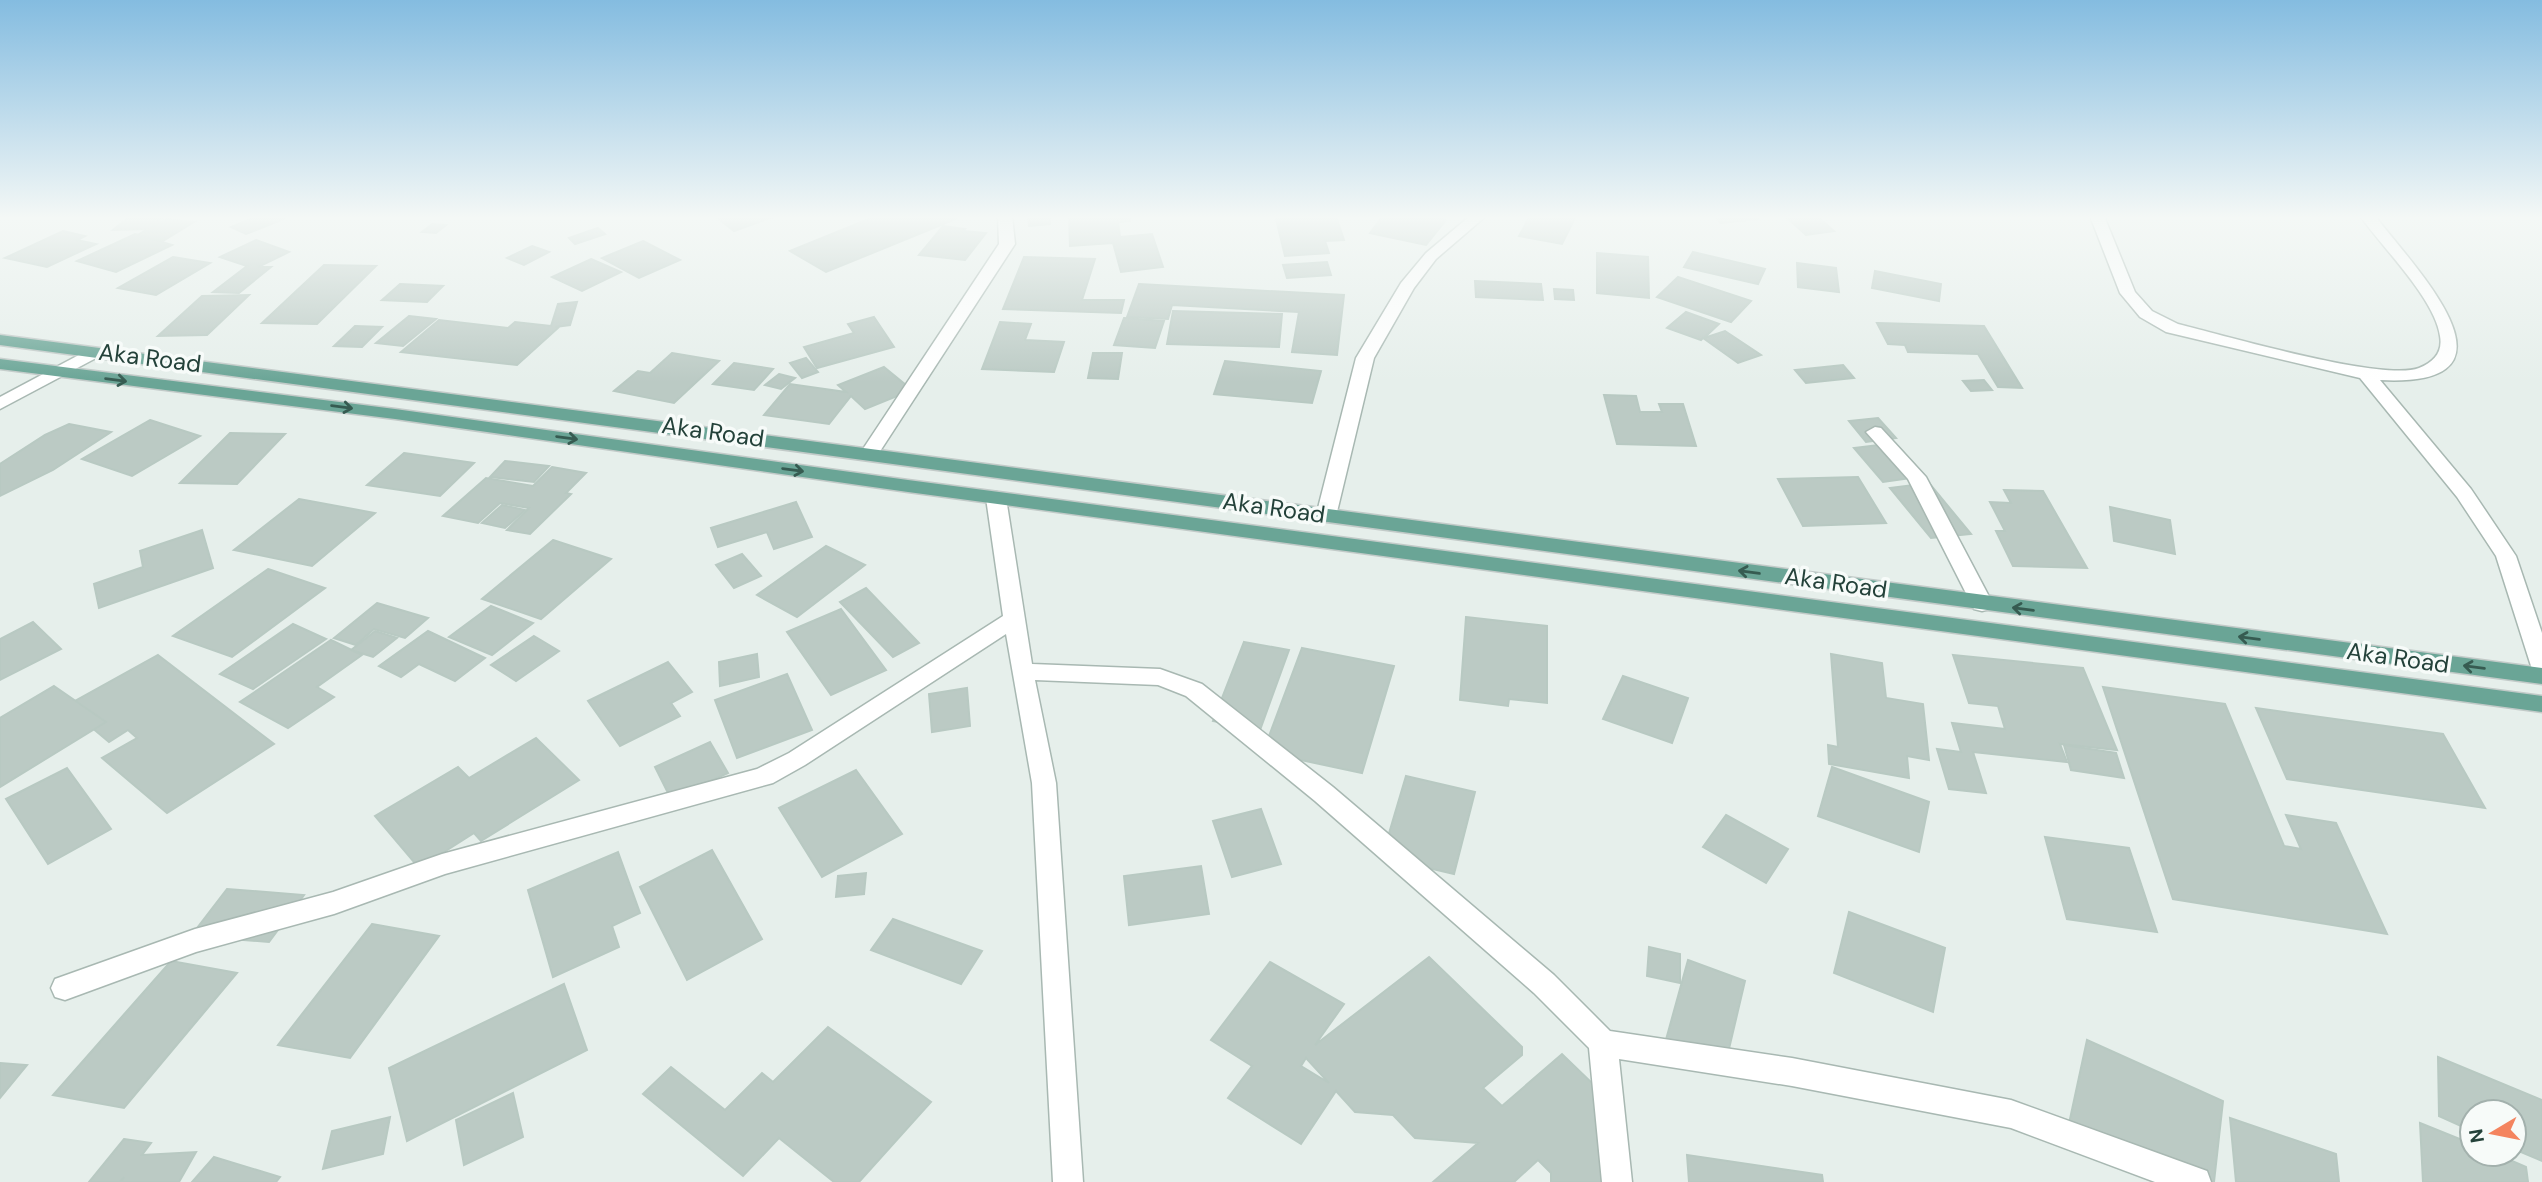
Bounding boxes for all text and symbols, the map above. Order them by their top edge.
street label: Aka Road [97,336,203,379]
one-way arrow [104,373,127,386]
one-way arrow [330,401,353,414]
street label: Aka Road [660,409,766,454]
one-way arrow [556,432,578,445]
one-way arrow [781,464,804,477]
street label: Aka Road [1221,485,1327,530]
street label: Aka Road [1783,560,1889,605]
one-way arrow [1738,566,1761,579]
one-way arrow [2012,602,2035,615]
one-way arrow [2238,632,2261,645]
street label: Aka Road [2345,635,2451,680]
one-way arrow [2463,661,2486,674]
north arrow [2458,1098,2528,1168]
text: N [2463,1127,2490,1145]

